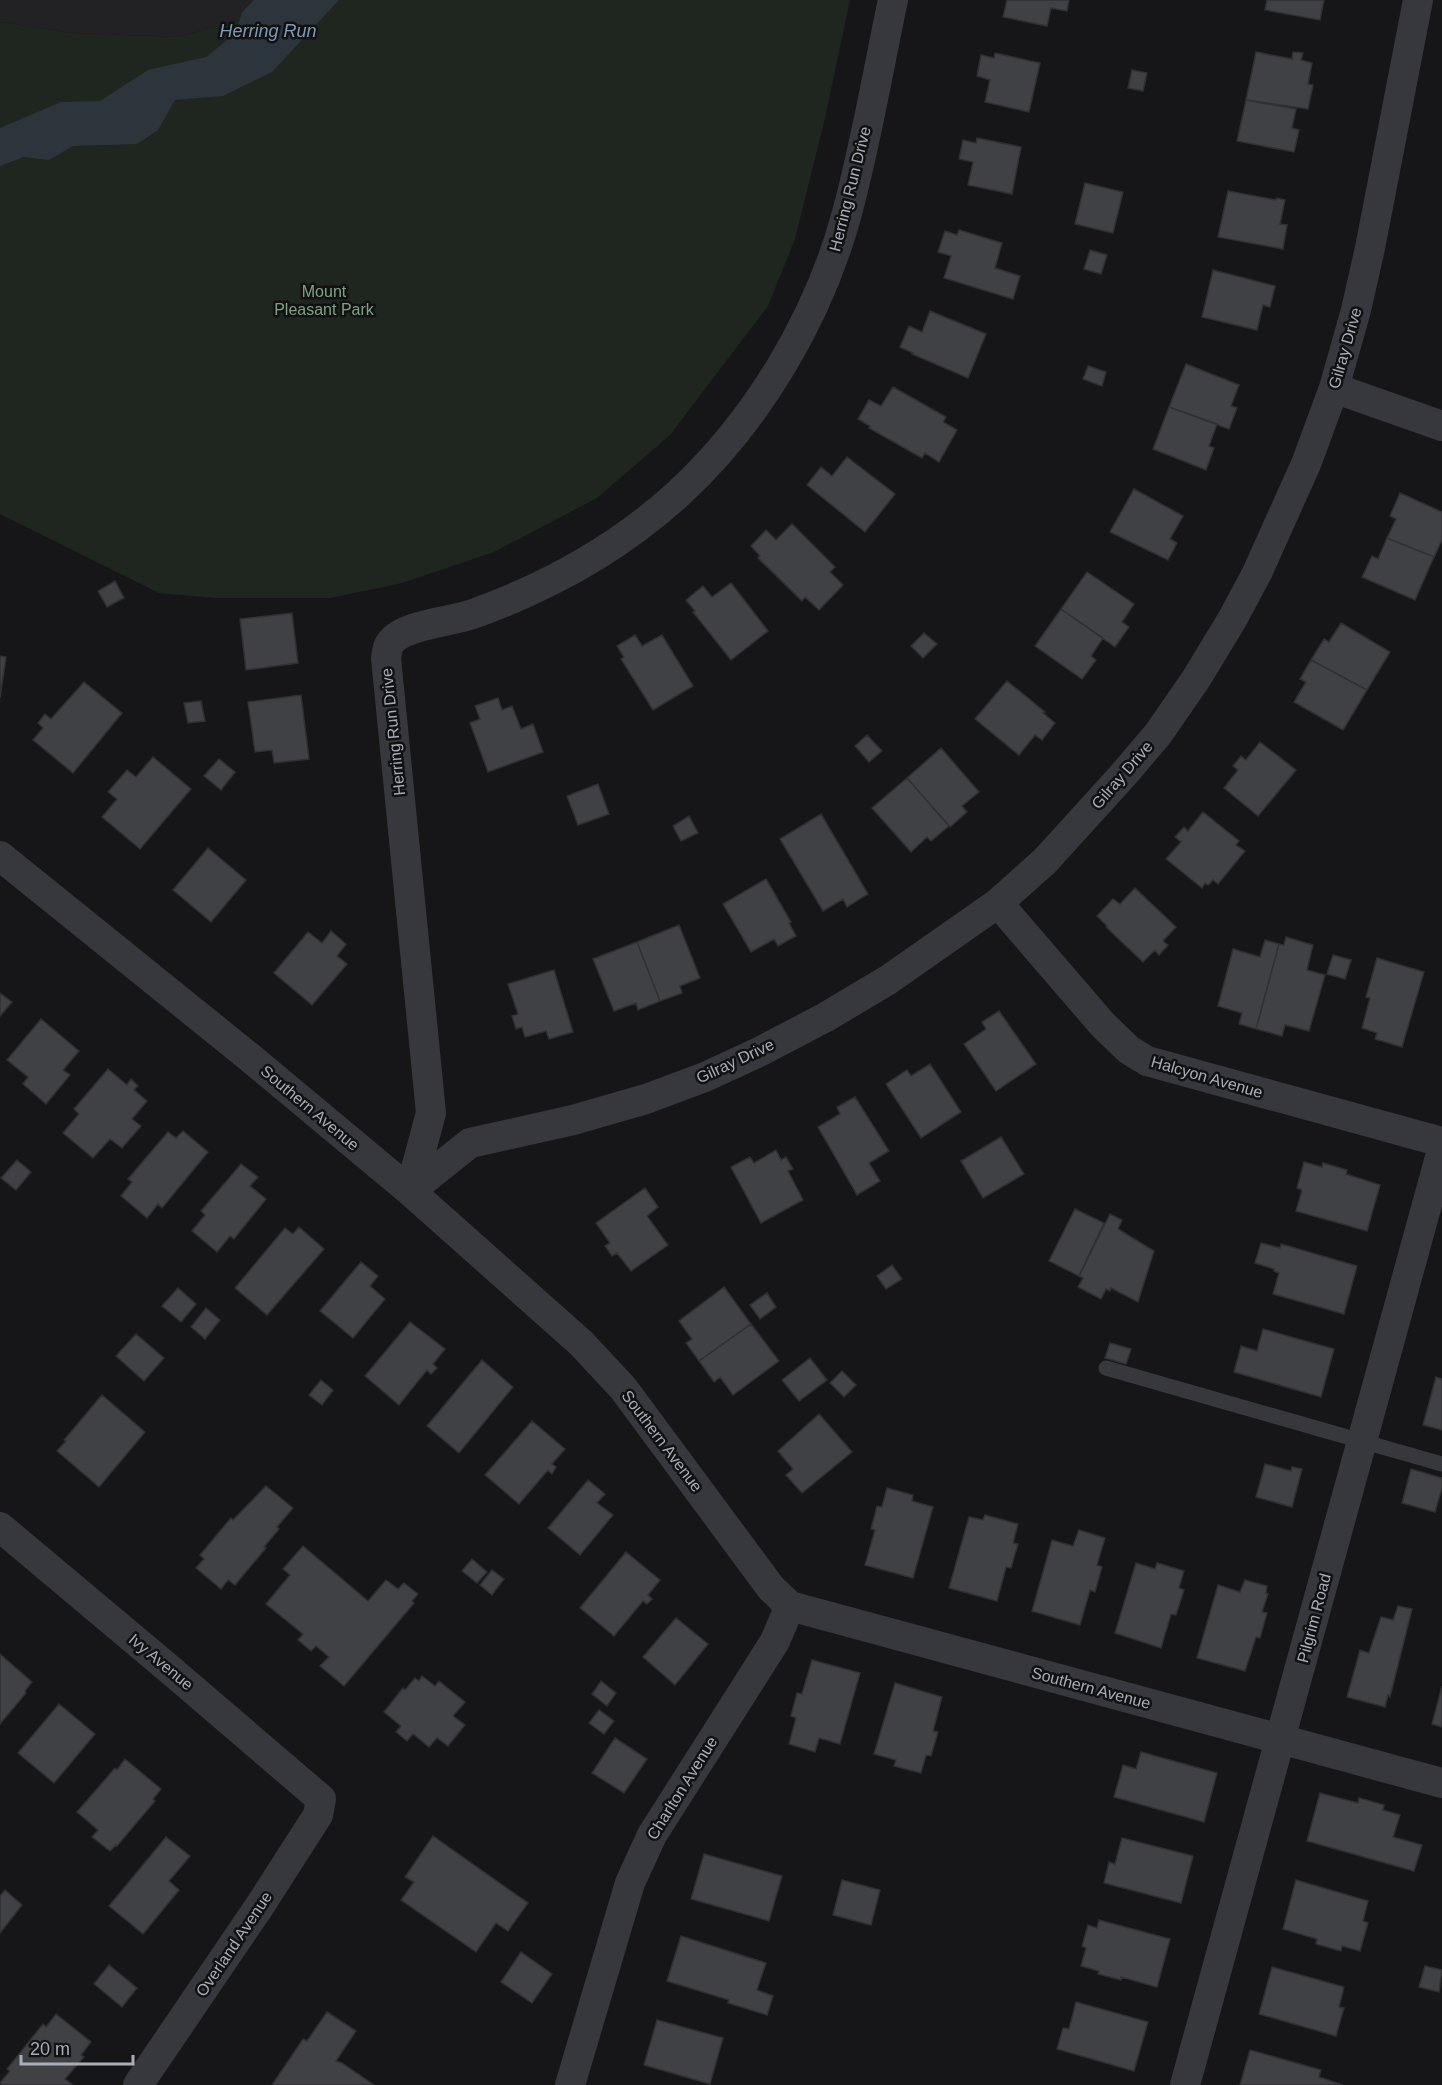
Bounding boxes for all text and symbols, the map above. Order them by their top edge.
water label: Herring Run [219,21,317,41]
street label: Herring Run Drive [826,125,874,253]
park label: Mount Pleasant Park [274,283,375,318]
street label: Gilray Drive [1325,305,1365,391]
street label: Herring Run Drive [378,667,408,797]
street label: Gilray Drive [1088,738,1156,812]
street label: Gilray Drive [694,1036,777,1086]
street label: Halcyon Avenue [1149,1053,1265,1101]
street label: Southern Avenue [258,1062,362,1154]
street label: Southern Avenue [618,1387,706,1495]
street label: Pilgrim Road [1294,1572,1334,1664]
street label: Ivy Avenue [126,1630,196,1694]
street label: Southern Avenue [1030,1664,1152,1712]
street label: Charlton Avenue [644,1733,721,1843]
street label: Overland Avenue [193,1888,275,2000]
scale bar [21,2028,134,2066]
text: 20 m [30,2039,70,2059]

